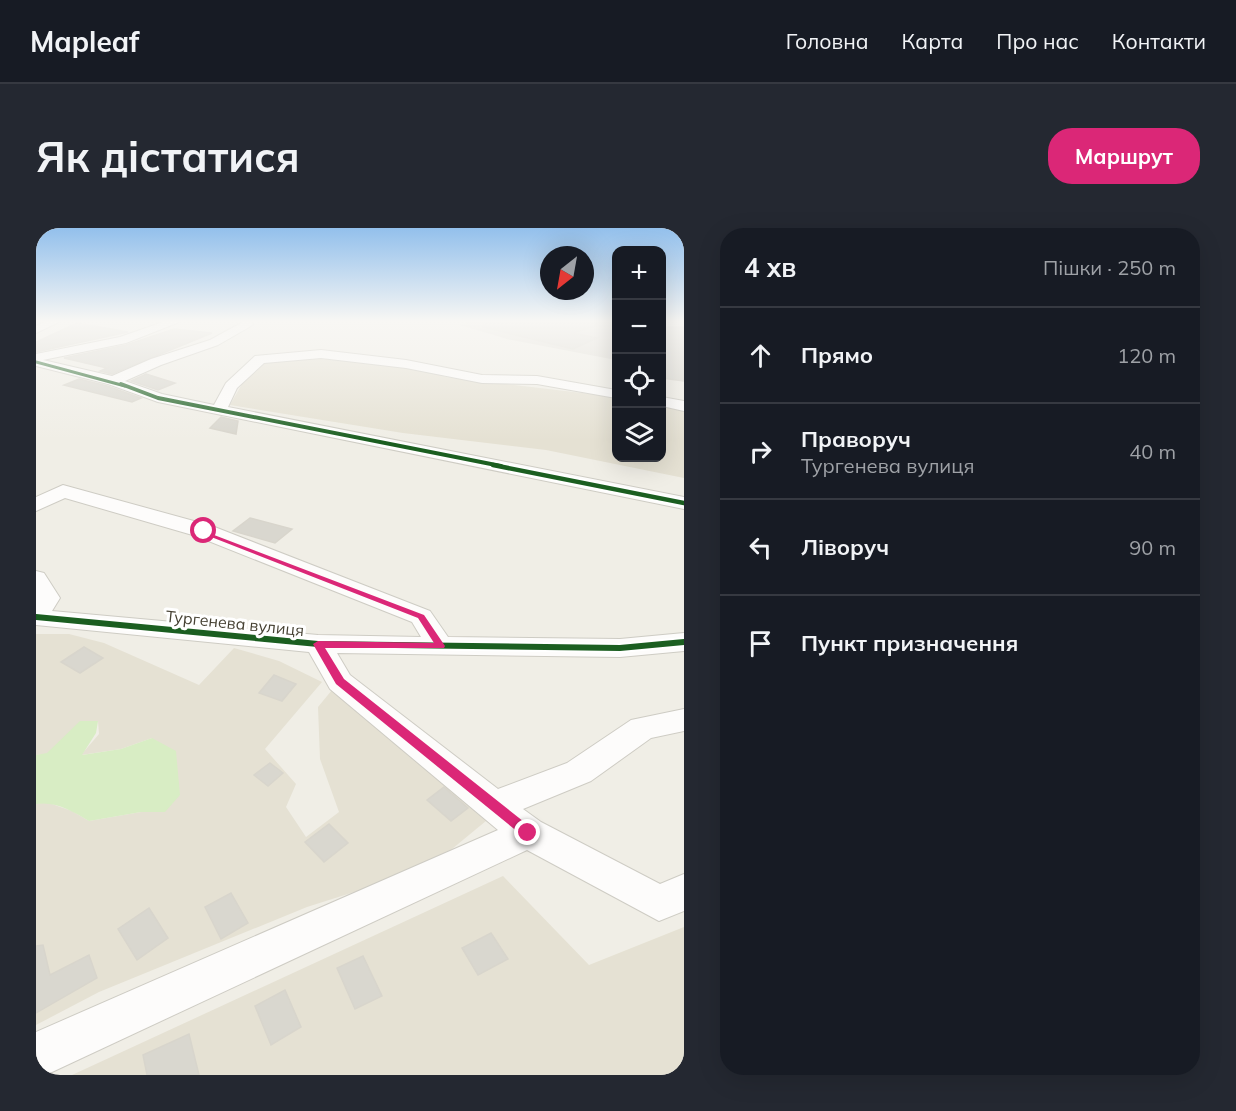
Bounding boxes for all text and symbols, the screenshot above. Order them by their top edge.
text: Mapleaf [30,24,139,59]
text: Головна [786,28,869,54]
text: Карта [902,28,963,54]
text: Про нас [996,28,1079,54]
text: Контакти [1112,28,1206,54]
button: Маршрут [1048,128,1200,184]
text: Як дістатися [36,130,300,183]
north arrow [540,246,594,300]
map controls [612,246,666,462]
button: + [612,246,666,300]
text: 4 хв [744,251,796,284]
text: Пішки · 250 m [1043,255,1176,280]
button: − [612,300,666,354]
icon: ahead [744,339,777,372]
text: Прямо [801,341,873,369]
text: 120 m [1117,343,1176,368]
button: locate [612,354,666,408]
button: layers [612,408,666,462]
text: Праворуч [801,425,911,453]
icon: right [744,435,777,468]
text: 40 m [1129,439,1176,464]
text: Тургенева вулиця [801,453,974,478]
route start [190,517,216,543]
icon: left [744,531,777,564]
text: Ліворуч [801,533,889,561]
text: 90 m [1129,535,1176,560]
street label: Тургенева вулиця [165,606,305,640]
icon: arrive [744,627,777,660]
text: Пункт призначення [801,629,1018,657]
route end [514,819,540,845]

